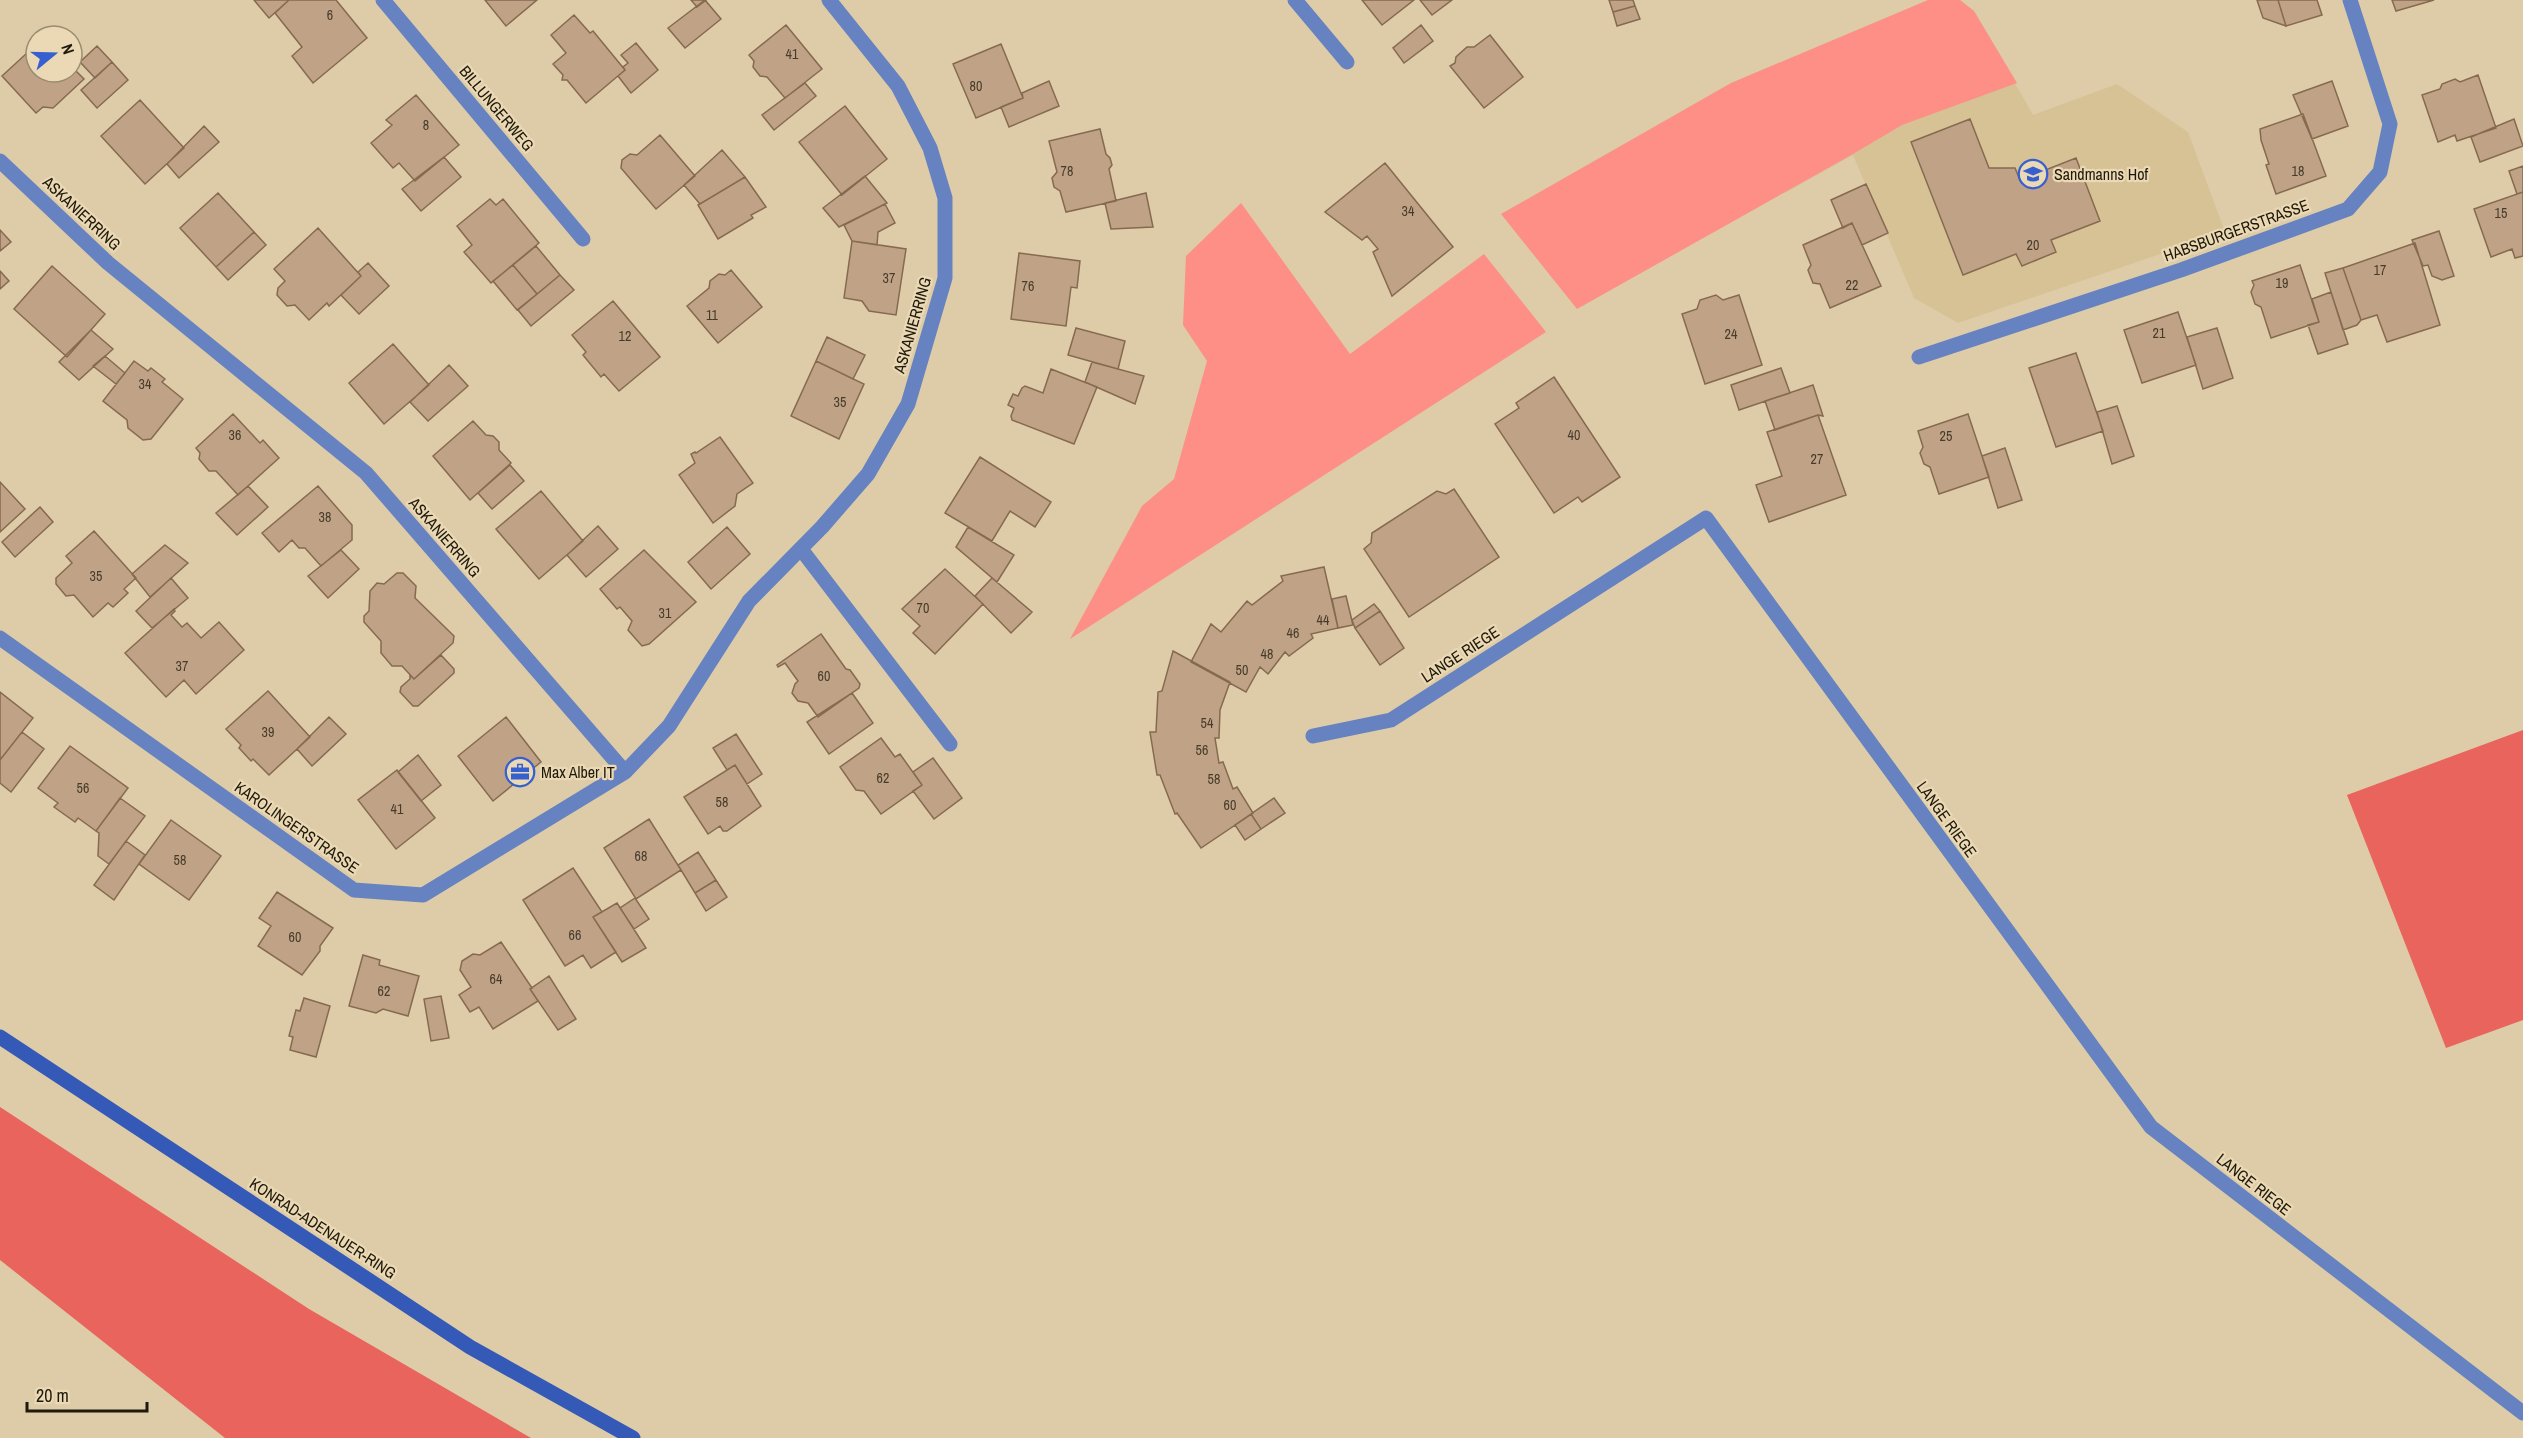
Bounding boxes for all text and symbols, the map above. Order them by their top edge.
house number: 6 [327,6,333,24]
north arrow [24,24,84,84]
text: N [56,41,80,57]
house number: 41 [786,45,799,63]
street label: BILLUNGERWEG [455,61,539,155]
house number: 80 [970,77,982,95]
house number: 8 [423,116,429,134]
school or university icon: Sandmanns Hof [2017,158,2049,190]
house number: 78 [1061,162,1073,180]
house number: 18 [2292,162,2304,180]
place label: Sandmanns Hof [2054,163,2148,185]
street label: ASKANIERRING [38,170,126,255]
street label: HABSBURGERSTRASSE [2160,193,2312,267]
house number: 34 [1402,202,1415,220]
house number: 15 [2495,204,2507,222]
house number: 20 [2027,236,2039,254]
house number: 17 [2374,261,2386,279]
house number: 37 [883,269,895,287]
street label: ASKANIERRING [887,274,936,377]
house number: 19 [2276,274,2288,292]
house number: 22 [1846,276,1858,294]
house number: 76 [1022,277,1034,295]
house number: 11 [706,306,719,324]
house number: 21 [2153,324,2166,342]
house number: 24 [1725,325,1738,343]
house number: 12 [619,327,631,345]
house number: 34 [139,375,152,393]
house number: 35 [834,393,846,411]
house number: 36 [229,426,241,444]
house number: 40 [1568,426,1580,444]
house number: 25 [1940,427,1952,445]
house number: 27 [1811,450,1823,468]
street label: ASKANIERRING [404,492,486,582]
house number: 38 [319,508,331,526]
house number: 35 [90,567,102,585]
house number: 70 [917,599,929,617]
house number: 31 [659,604,672,622]
house number: 44 [1317,611,1330,629]
street label: LANGE RIEGE [1417,621,1503,687]
house number: 46 [1287,624,1299,642]
house number: 48 [1261,645,1273,663]
house number: 37 [176,657,188,675]
house number: 50 [1236,661,1248,679]
house number: 60 [818,667,830,685]
house number: 54 [1201,714,1214,732]
house number: 39 [262,723,274,741]
house number: 56 [1196,741,1208,759]
office icon: Max Alber IT [504,756,536,788]
place label: Max Alber IT [541,761,615,783]
house number: 62 [877,769,889,787]
house number: 58 [1208,770,1220,788]
street label: KAROLINGERSTRASSE [230,776,364,878]
street label: LANGE RIEGE [1912,777,1982,861]
house number: 56 [77,779,89,797]
house number: 58 [716,793,728,811]
house number: 60 [1224,796,1236,814]
house number: 41 [391,800,404,818]
house number: 68 [635,847,647,865]
house number: 58 [174,851,186,869]
house number: 66 [569,926,581,944]
house number: 60 [289,928,301,946]
house number: 64 [490,970,503,988]
house number: 62 [378,982,390,1000]
street label: LANGE RIEGE [2212,1148,2296,1220]
street label: KONRAD-ADENAUER-RING [245,1172,401,1284]
scale bar [27,1375,147,1413]
text: 20 m [36,1383,69,1408]

